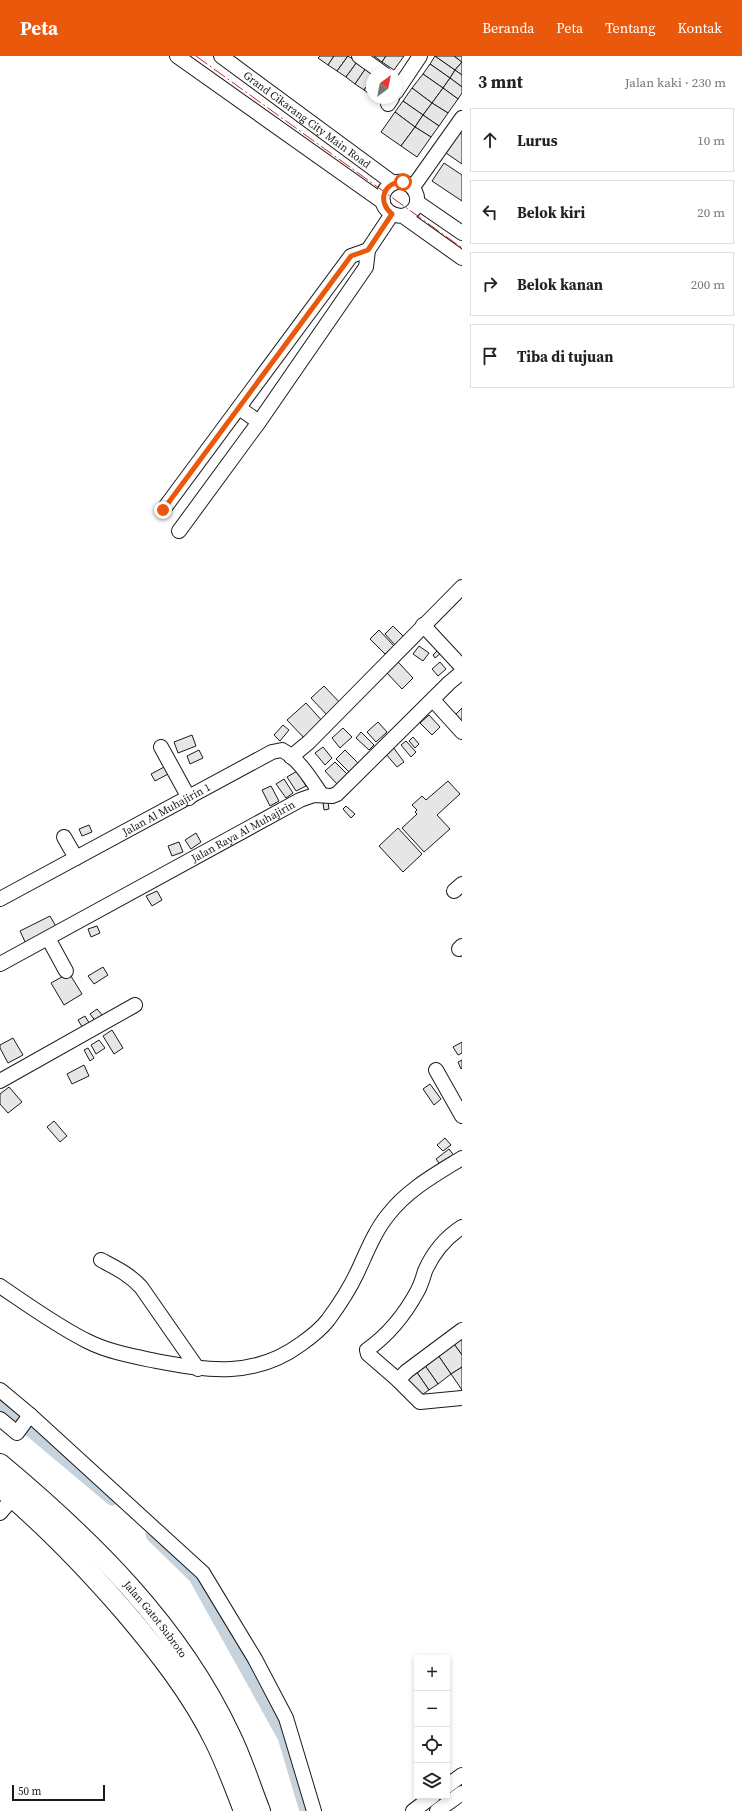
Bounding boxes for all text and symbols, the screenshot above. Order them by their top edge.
text: Peta [20,15,58,41]
text: Beranda [482,18,534,38]
text: Peta [556,18,583,38]
text: Tentang [605,18,656,38]
text: Kontak [678,18,722,38]
street label: Grand Cikarang City Main Road [240,68,374,172]
north arrow [366,68,402,104]
text: 3 mnt [478,70,523,94]
text: Jalan kaki · 230 m [625,74,726,91]
icon: ahead [479,129,501,151]
text: Lurus [517,130,558,151]
text: 10 m [697,132,725,149]
route start [394,173,412,191]
icon: left [479,201,501,223]
text: Belok kiri [517,202,585,223]
text: 20 m [697,204,725,221]
icon: right [479,273,501,295]
text: Belok kanan [517,274,603,295]
text: 200 m [691,276,725,293]
icon: arrive [479,345,501,367]
text: Tiba di tujuan [517,346,613,367]
route end [154,501,172,519]
street label: Jalan Al Muhajirin 1 [119,780,213,840]
street label: Jalan Raya Al Muhajirin [188,797,298,867]
street label: Jalan Gatot Subroto [119,1577,190,1661]
map controls [414,1655,450,1799]
button: + [414,1655,450,1691]
button: − [414,1691,450,1727]
button: locate [414,1727,450,1763]
button: layers [414,1763,450,1799]
scale bar [12,1783,105,1802]
text: 50 m [18,1784,41,1799]

